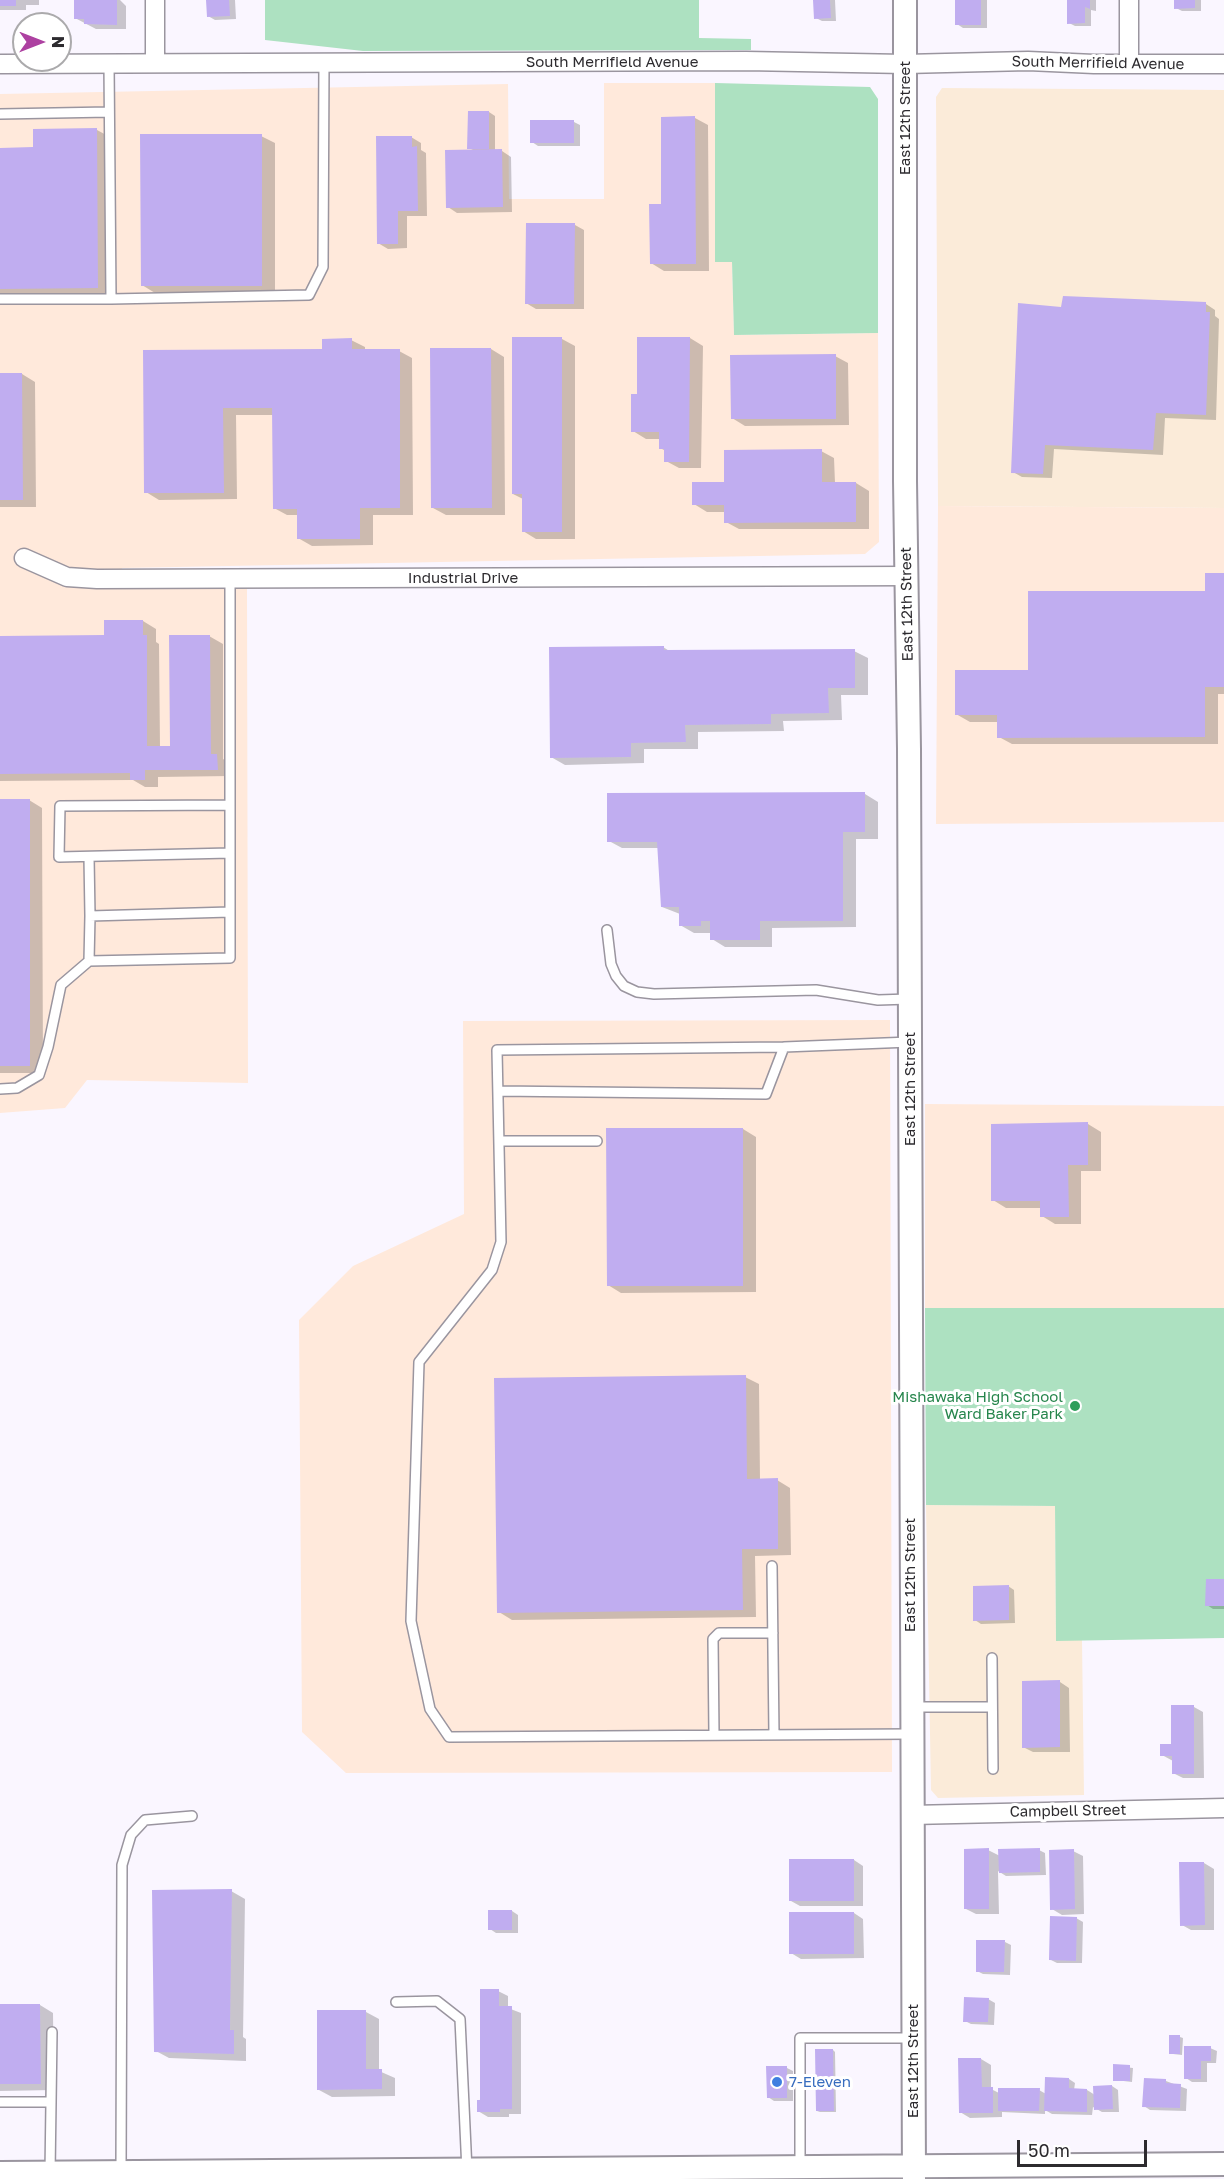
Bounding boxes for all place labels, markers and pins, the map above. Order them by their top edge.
place label: Mishawaka High School Ward Baker Park [892,1388,1063,1423]
marker: Mishawaka High School Ward Baker Park [1068,1399,1082,1413]
place label: 7-Eleven [789,2073,851,2091]
marker: 7-Eleven [770,2075,784,2089]

